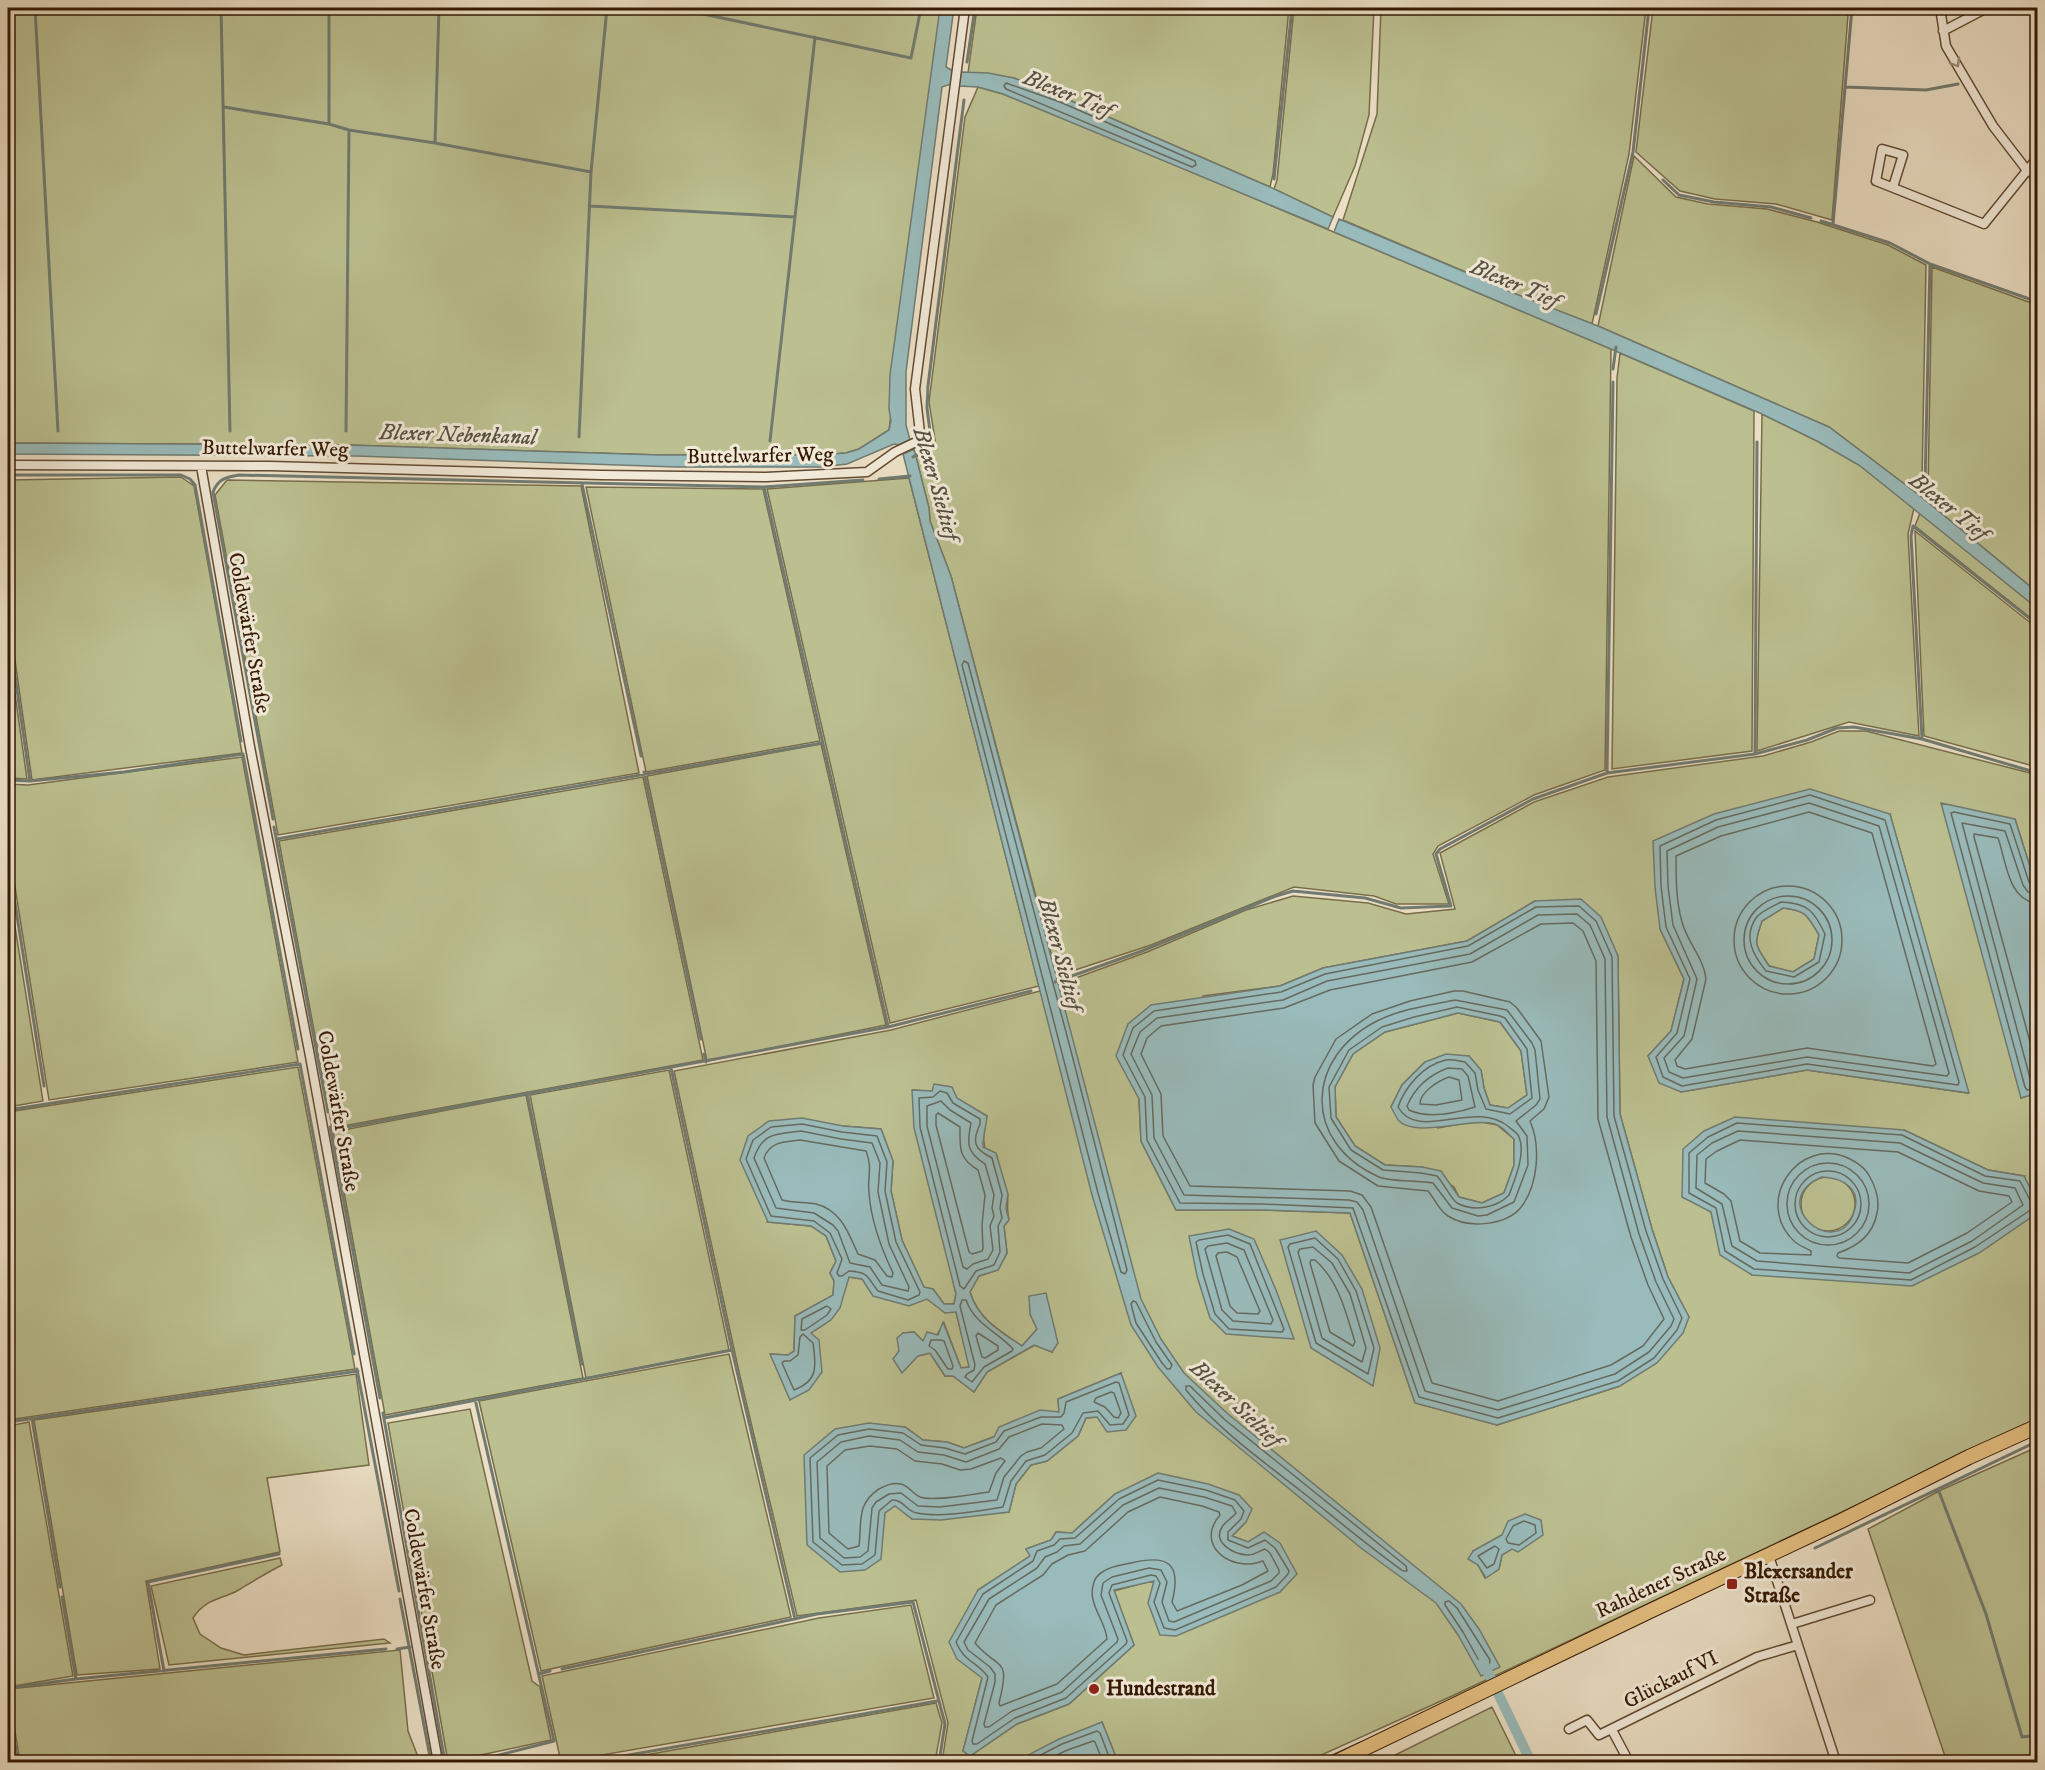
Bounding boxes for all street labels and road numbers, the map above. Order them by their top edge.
street label: Buttelwarfer Weg [201,435,349,463]
street label: Buttelwarfer Weg [686,442,834,470]
street label: Coldewärfer Straße [222,550,276,716]
street label: Coldewärfer Straße [311,1028,365,1194]
street label: Coldewärfer Straße [397,1506,451,1672]
street label: Rahdener Straße [1592,1541,1731,1625]
street label: Glückauf VI [1619,1645,1723,1715]

